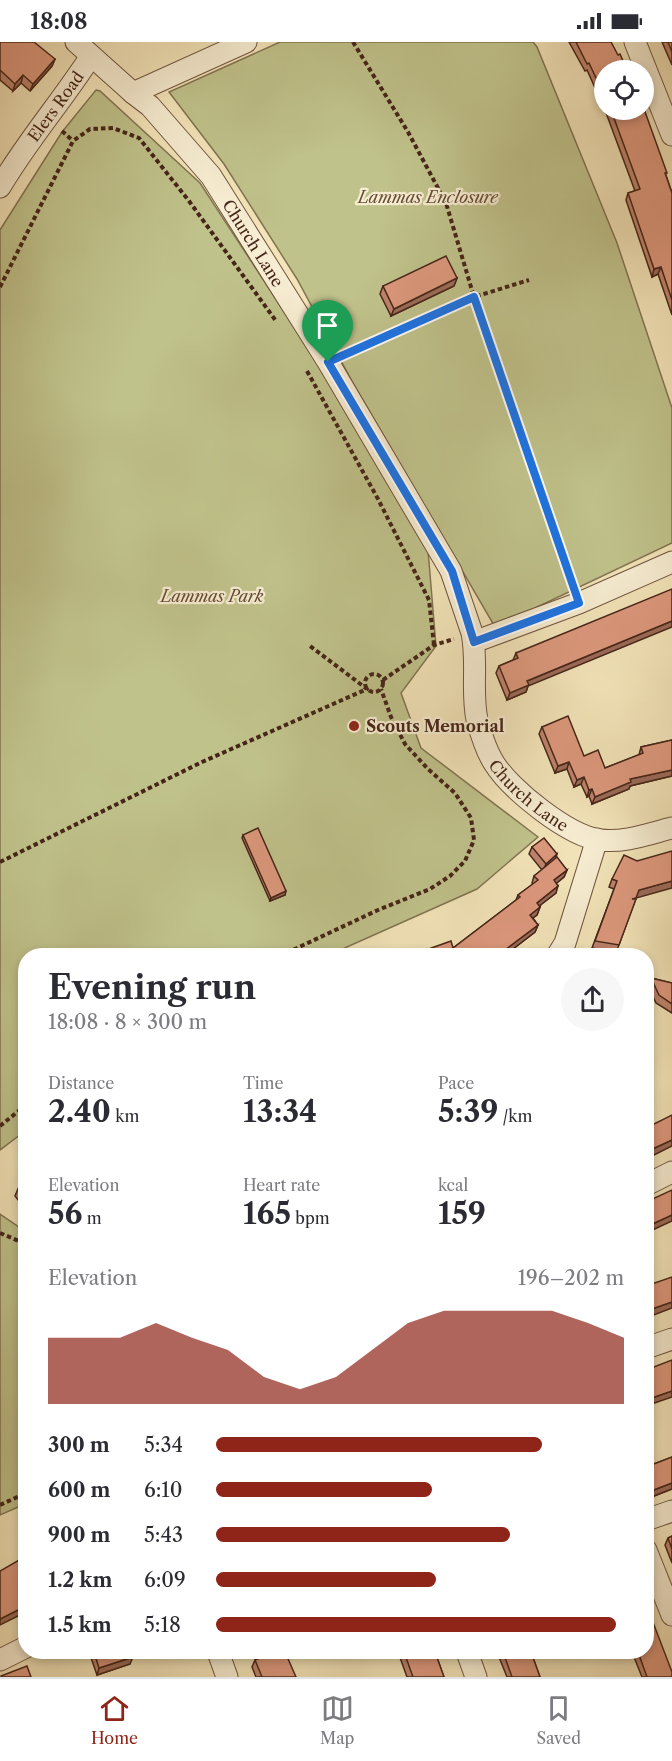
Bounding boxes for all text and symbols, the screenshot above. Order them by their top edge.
text: 18:08 [30,8,88,35]
map controls [594,60,654,120]
button: locate [594,60,654,120]
street label: Elers Road [23,67,88,145]
park label: Lammas Enclosure [356,187,499,207]
street label: Church Lane [218,196,288,291]
pin [302,300,353,362]
icon: arrive [311,309,344,342]
park label: Lammas Park [159,586,264,606]
place label: Scouts Memorial [366,716,505,736]
marker: Scouts Memorial [347,719,361,733]
street label: Church Lane [485,756,572,836]
text: Evening run [48,967,256,1008]
button: share [561,968,624,1031]
text: 18:08 · 8 × 300 m [48,1010,207,1034]
text: Distance [48,1073,114,1093]
text: Time [243,1073,283,1093]
text: Pace [438,1073,474,1093]
text: 2.40 [48,1093,111,1130]
text: 13:34 [243,1093,317,1130]
text: 5:39 [438,1093,498,1130]
text: km [111,1106,139,1126]
text: /km [498,1106,533,1126]
text: Elevation [48,1175,119,1195]
text: Heart rate [243,1175,320,1195]
text: kcal [438,1175,468,1195]
text: 56 [48,1195,83,1232]
text: 165 [243,1195,291,1232]
text: 159 [438,1195,486,1232]
text: m [83,1208,102,1228]
text: bpm [291,1208,330,1228]
text: Elevation [48,1266,137,1290]
text: 196–202 m [518,1266,624,1290]
text: 300 m [48,1433,110,1457]
text: 5:34 [144,1433,183,1457]
text: 600 m [48,1478,110,1502]
text: 6:10 [144,1478,182,1502]
text: 900 m [48,1523,110,1547]
text: 5:43 [144,1523,183,1547]
text: 1.2 km [48,1568,112,1592]
text: 6:09 [144,1568,186,1592]
text: 1.5 km [48,1613,112,1637]
text: 5:18 [144,1613,181,1637]
tab: Home [91,1692,138,1748]
tab: Map [320,1692,354,1748]
tab: Saved [537,1692,581,1748]

